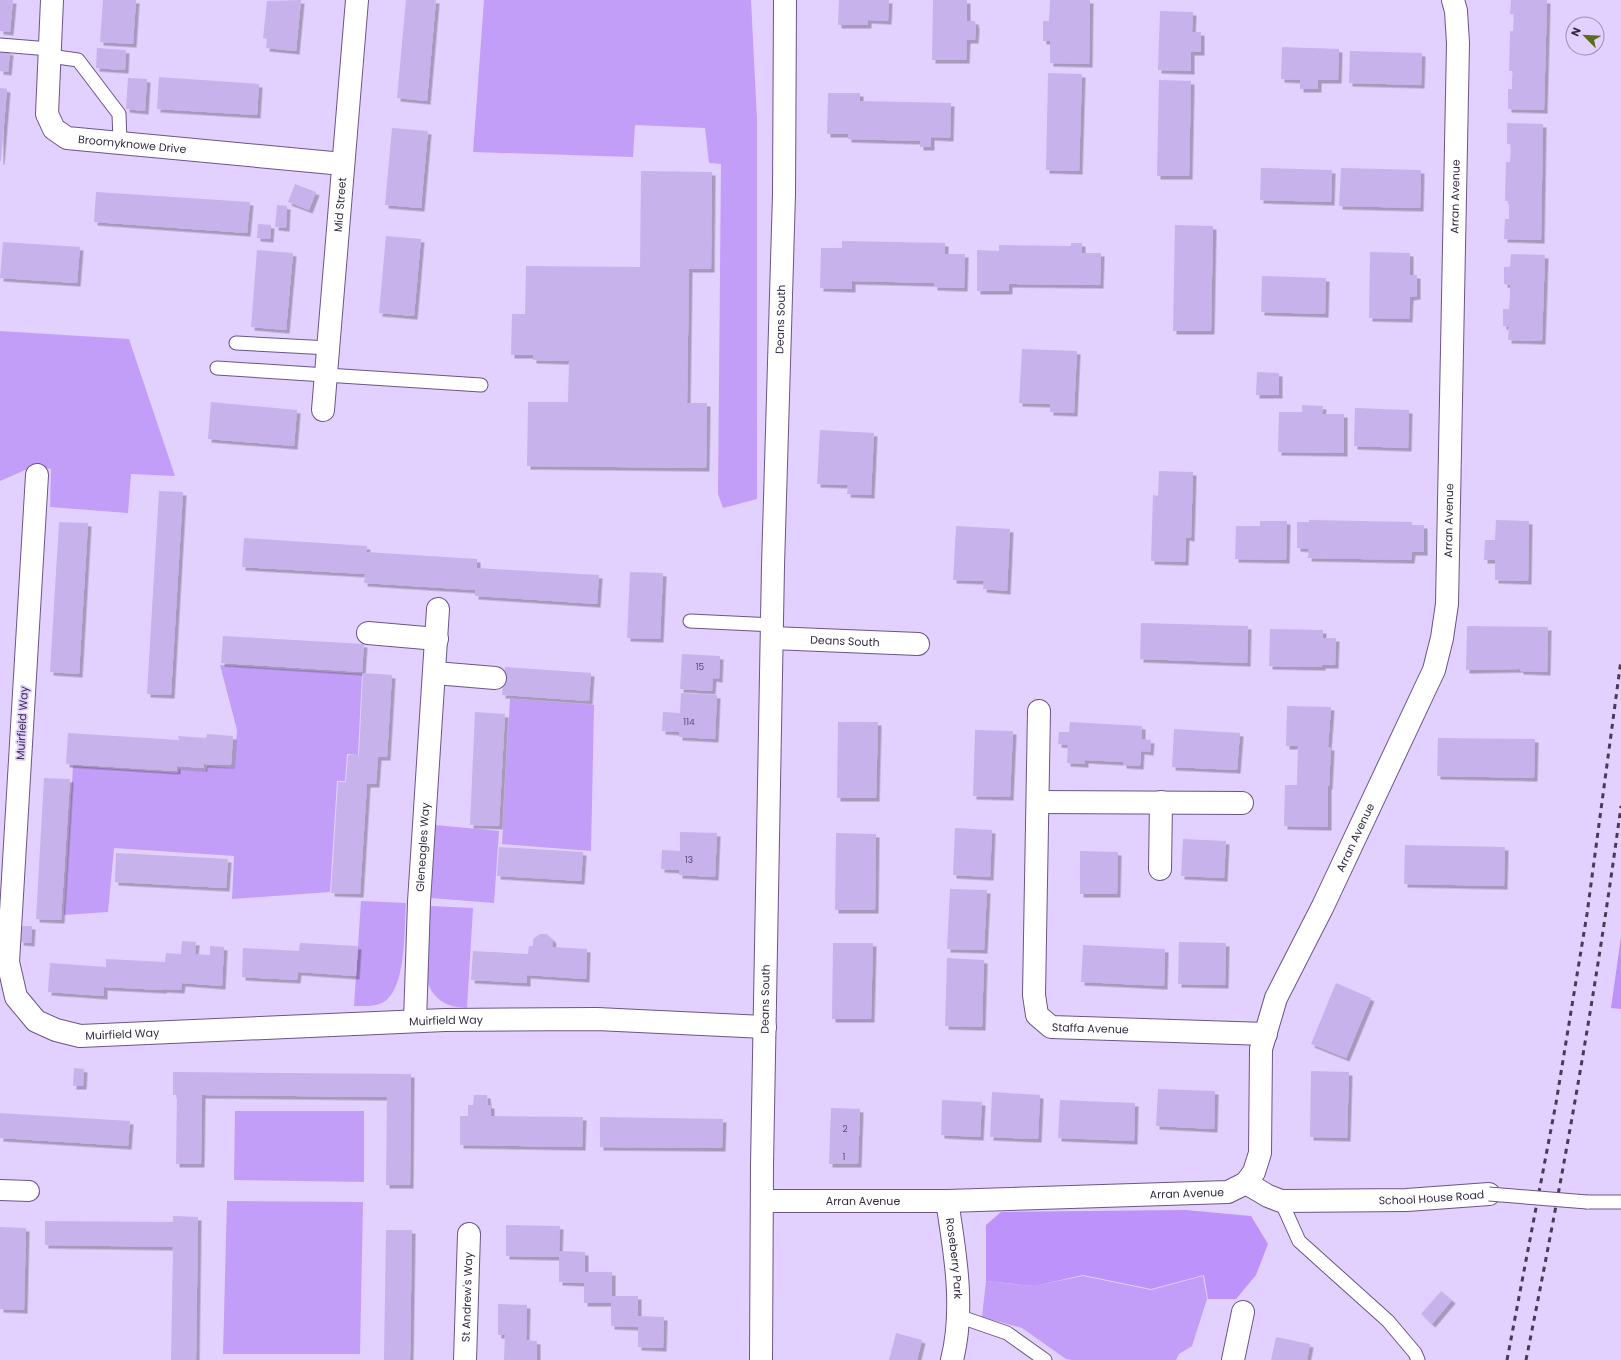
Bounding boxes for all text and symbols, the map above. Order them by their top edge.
north arrow [1565,16,1605,56]
text: N [1567,25,1585,39]
street label: Broomyknowe Drive [77,131,187,157]
street label: Arran Avenue [1446,159,1464,234]
street label: Mid Street [330,177,350,233]
street label: Deans South [771,284,789,354]
street label: Arran Avenue [1440,483,1457,558]
street label: Deans South [810,632,880,650]
house number: 15 [696,661,705,673]
street label: Muirfield Way [12,685,32,760]
house number: 114 [683,716,695,728]
street label: Arran Avenue [1332,800,1378,875]
street label: Gleneagles Way [412,801,433,892]
house number: 13 [685,854,693,866]
street label: Deans South [756,964,774,1034]
street label: Muirfield Way [409,1012,484,1030]
street label: Staffa Avenue [1052,1019,1129,1038]
street label: Muirfield Way [85,1024,160,1044]
house number: 2 [842,1123,848,1135]
house number: 1 [843,1151,846,1163]
street label: Arran Avenue [1149,1184,1224,1203]
street label: School House Road [1379,1186,1485,1208]
street label: Arran Avenue [826,1193,900,1209]
street label: Roseberry Park [942,1217,966,1300]
street label: St Andrew's Way [458,1251,476,1342]

